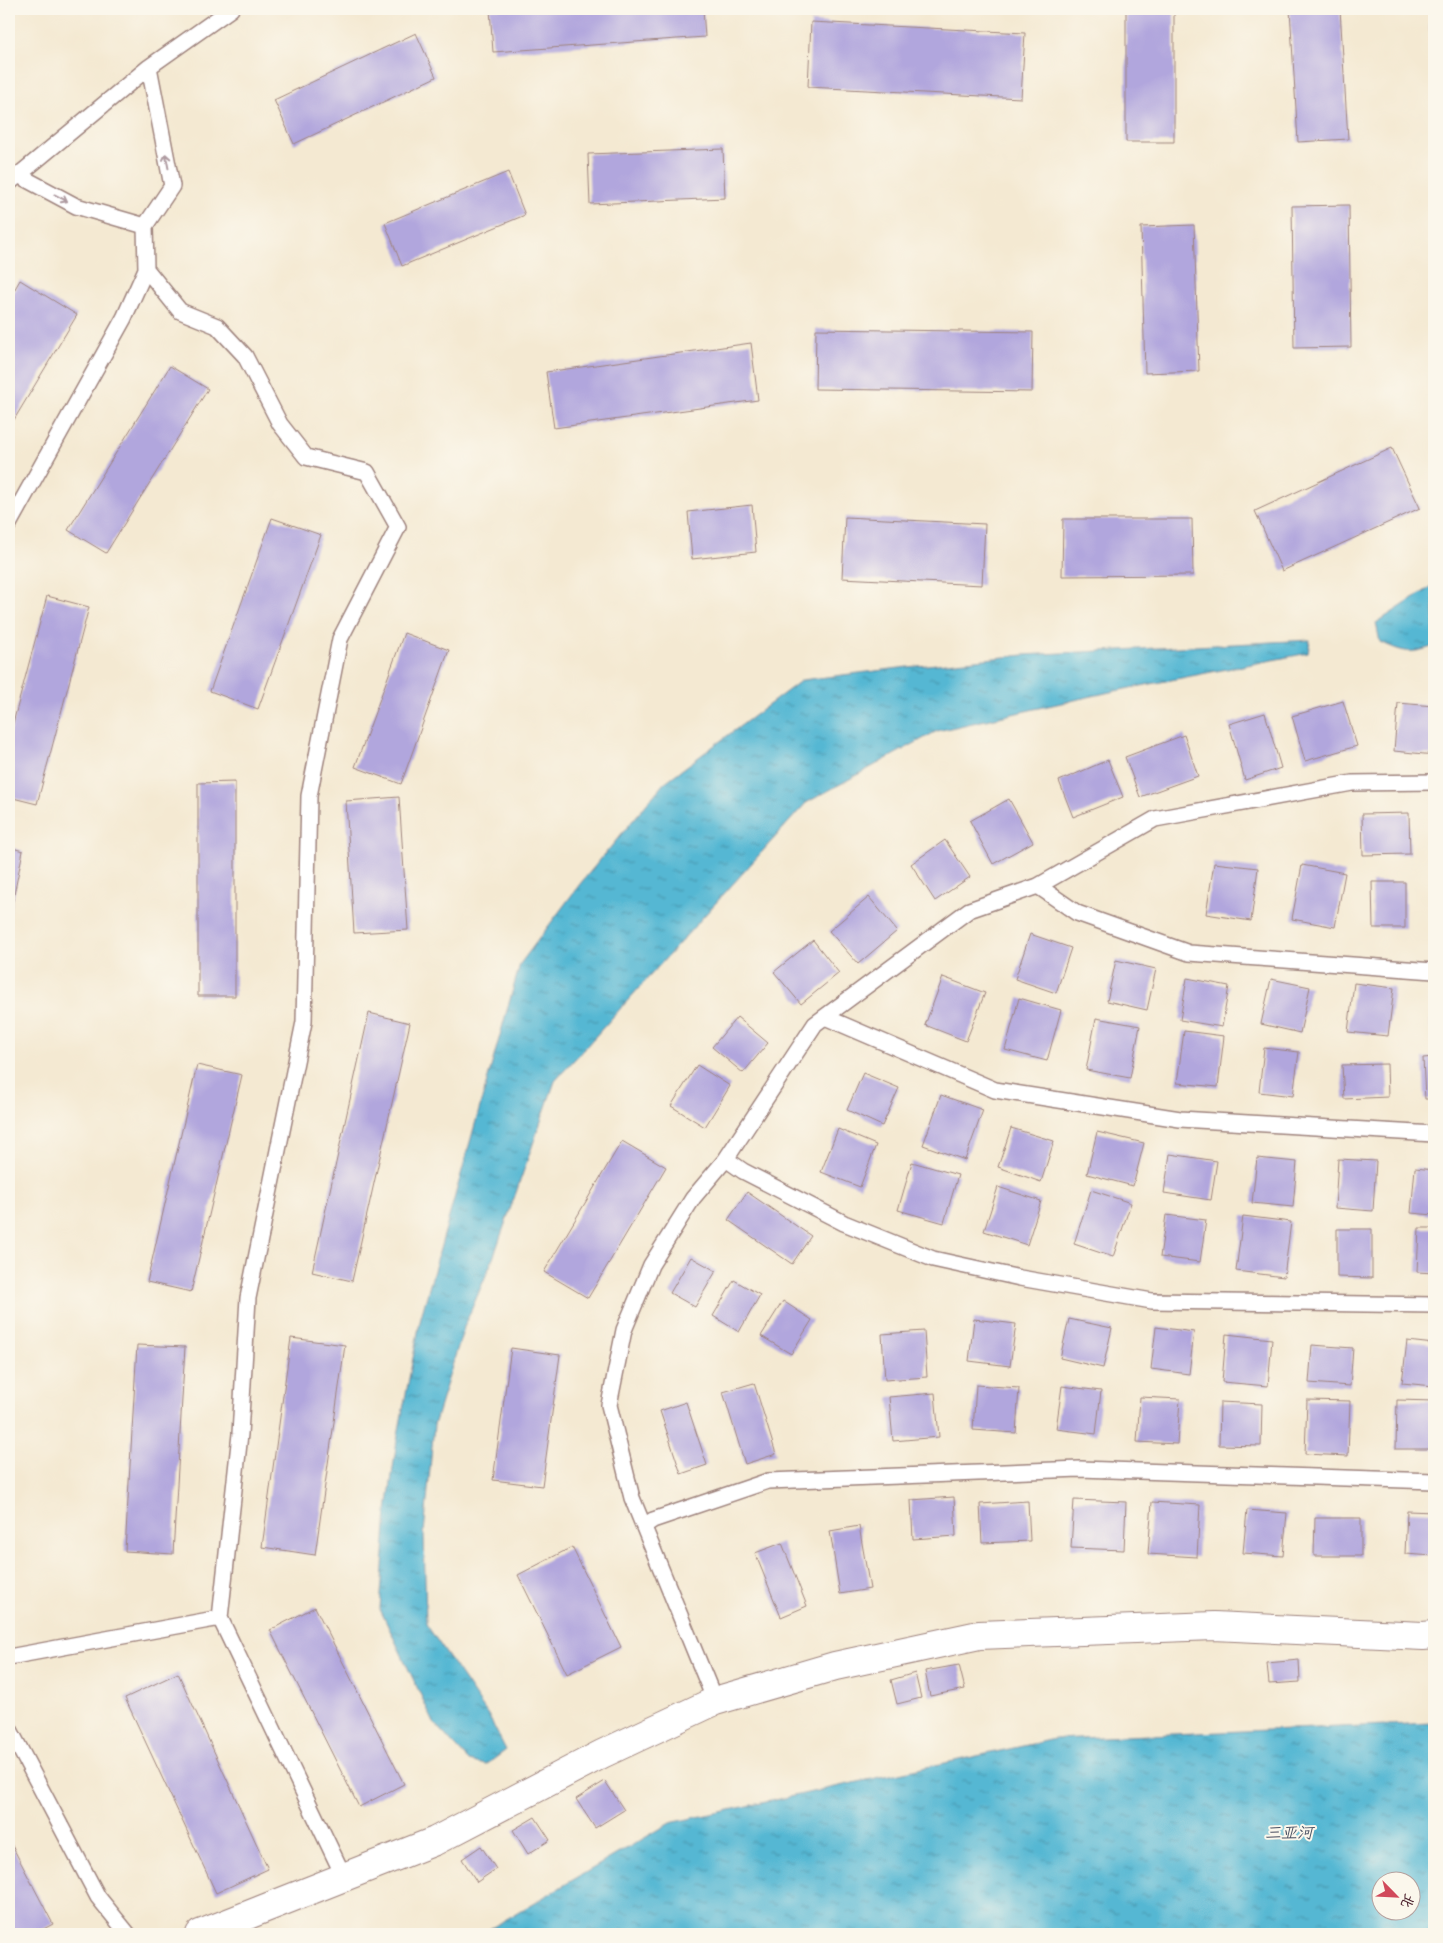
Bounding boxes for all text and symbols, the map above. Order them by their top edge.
one-way arrow [162,154,172,170]
one-way arrow [53,193,68,203]
water label: 三亚河 [1265,1823,1316,1844]
north arrow [1370,1870,1420,1920]
text: 北 [1396,1891,1418,1911]

